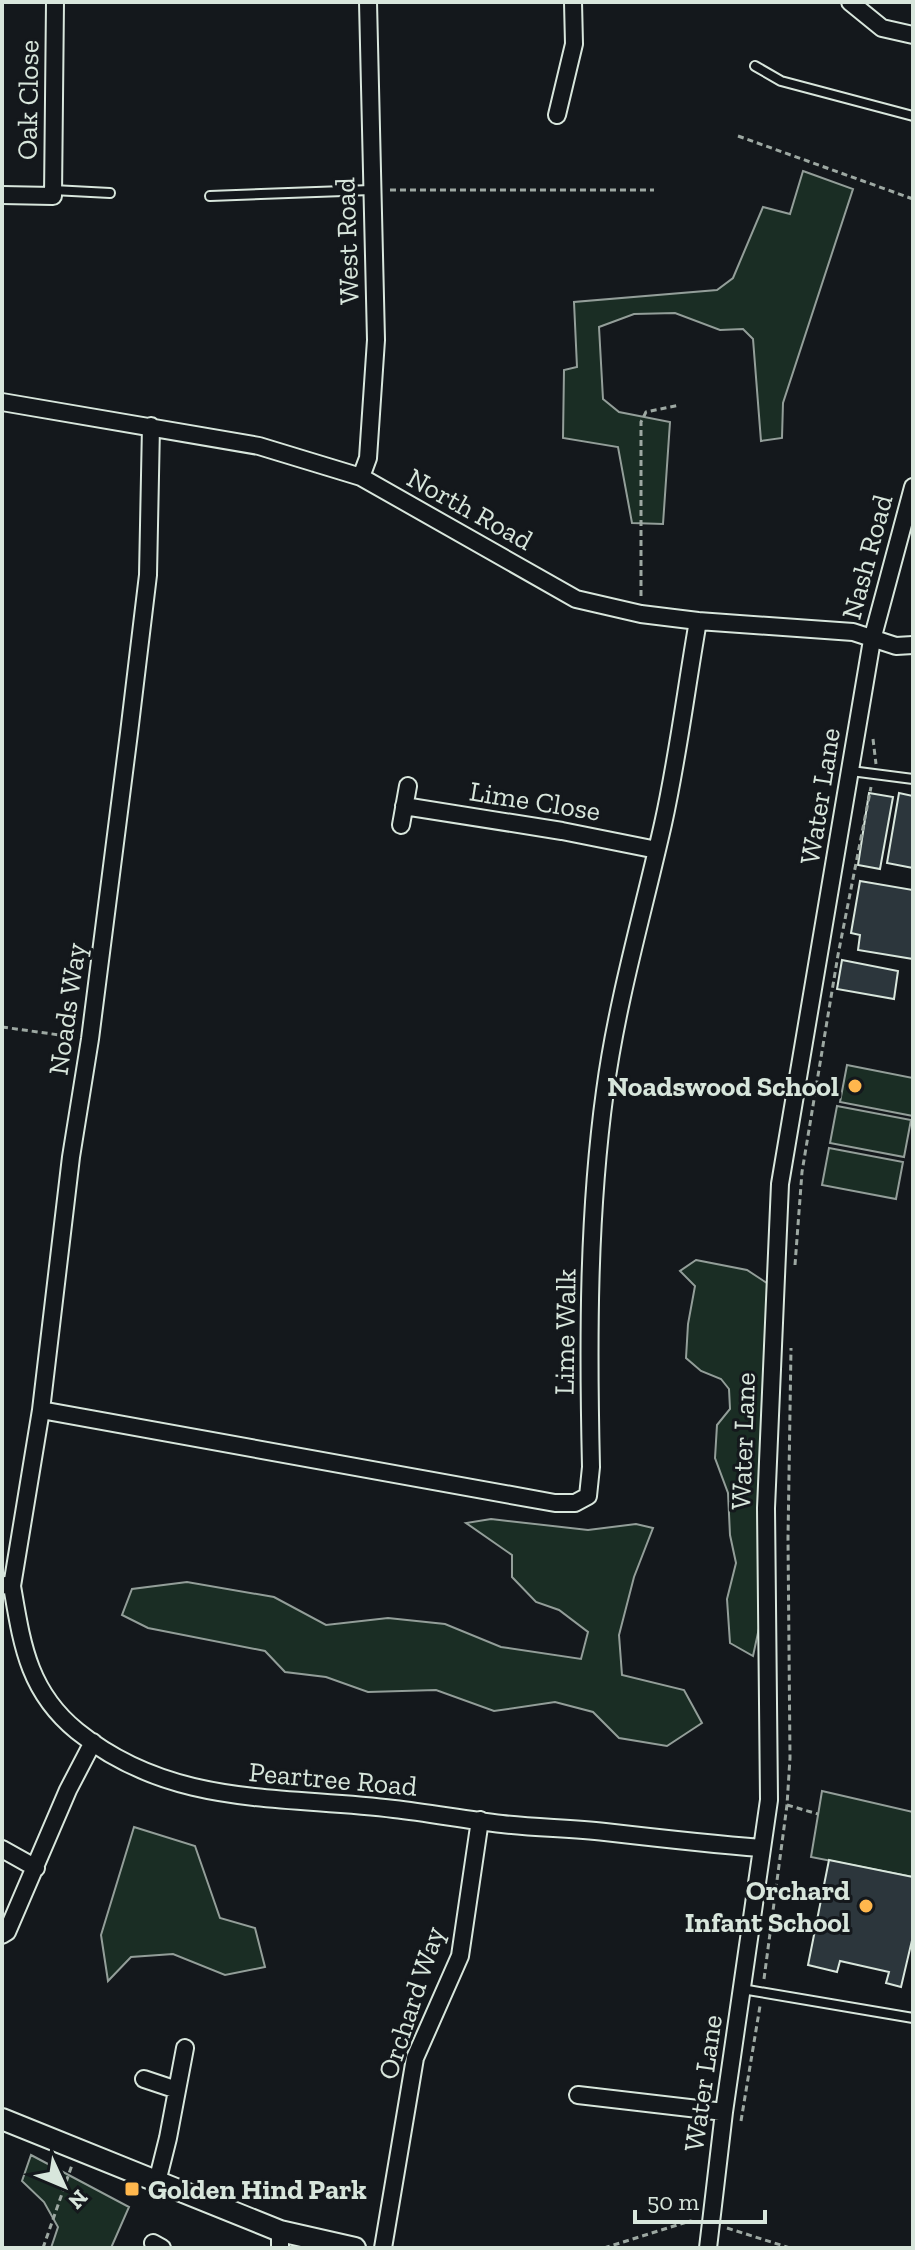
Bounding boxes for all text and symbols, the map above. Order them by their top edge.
street label: Oak Close [10,40,46,160]
street label: West Road [328,177,366,305]
street label: North Road [401,461,539,557]
street label: Nash Road [835,491,899,623]
street label: Water Lane [793,725,847,867]
street label: Lime Close [467,774,603,828]
street label: Noads Way [41,940,93,1077]
place label: Noadswood School [607,1070,839,1103]
marker: Noadswood School [846,1077,864,1095]
street label: Lime Walk [547,1268,583,1395]
street label: Water Lane [724,1372,762,1510]
street label: Peartree Road [247,1755,419,1803]
place label: Orchard Infant School [685,1874,850,1939]
marker: Orchard Infant School [857,1897,875,1915]
street label: Orchard Way [371,1922,451,2084]
street label: Water Lane [677,2013,729,2153]
north arrow [24,2146,104,2226]
place label: Golden Hind Park [148,2173,367,2206]
scale bar [635,2174,765,2224]
marker: Golden Hind Park [123,2180,141,2198]
text: N [62,2184,94,2215]
text: 50 m [647,2187,700,2216]

